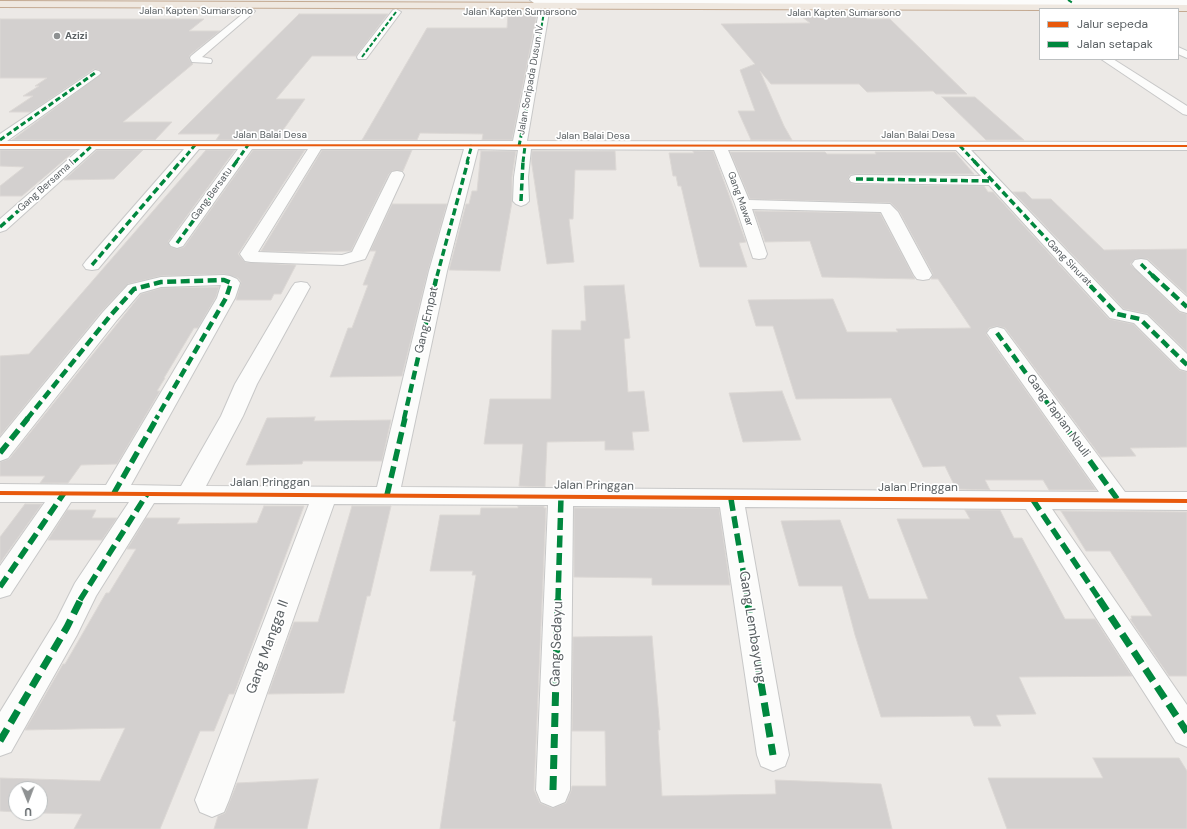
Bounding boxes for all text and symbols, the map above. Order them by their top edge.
street label: Jalan Kapten Sumarsono [139,5,253,17]
street label: Jalan Kapten Sumarsono [463,6,577,18]
street label: Jalan Kapten Sumarsono [787,7,901,19]
legend [1039,8,1179,60]
text: Jalur sepeda [1077,16,1148,32]
street label: Jalan Soripada Dusun IV [515,24,547,136]
place label: Azizi [65,30,87,42]
marker: Azizi [52,31,62,41]
text: Jalan setapak [1077,36,1153,52]
street label: Jalan Balai Desa [233,129,307,141]
street label: Jalan Balai Desa [881,129,955,141]
street label: Jalan Balai Desa [556,130,630,142]
street label: Gang Bersama I [15,157,77,215]
street label: Gang Bersatu [189,165,235,223]
street label: Gang Mawar [725,170,755,228]
street label: Gang Sinurat [1044,237,1094,289]
street label: Gang Empat [412,285,442,355]
street label: Gang Tapian Nauli [1023,372,1093,460]
street label: Jalan Pringgan [230,476,310,490]
street label: Jalan Pringgan [554,478,634,494]
street label: Jalan Pringgan [878,481,958,495]
street label: Gang Lembayung [735,570,769,684]
street label: Gang Mangga II [243,598,293,696]
street label: Gang Sedayu [547,601,567,687]
north arrow [8,781,48,821]
text: U [24,805,32,819]

